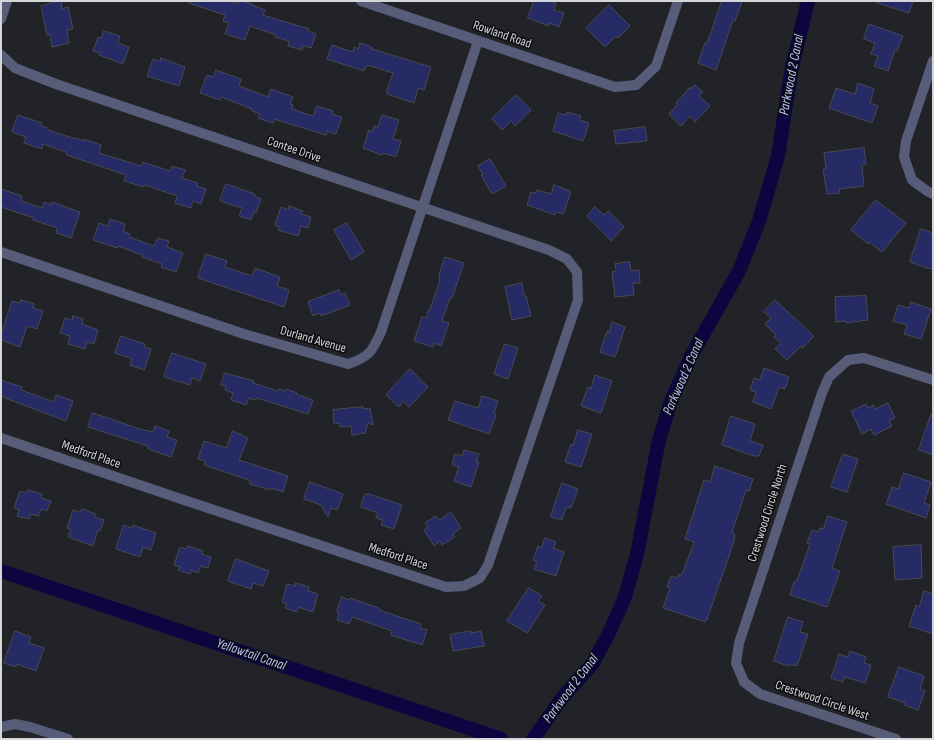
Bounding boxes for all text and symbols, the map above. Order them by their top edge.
street label: Rowland Road [471,18,533,52]
water label: Parkwood 2 Canal [776,33,808,117]
street label: Contee Drive [265,133,323,167]
street label: Durland Avenue [278,323,348,357]
water label: Parkwood 2 Canal [660,336,708,418]
street label: Medford Place [59,438,123,472]
street label: Crestwood Circle North [745,462,791,564]
street label: Medford Place [366,540,430,574]
water label: Yellowtail Canal [214,635,288,675]
water label: Parkwood 2 Canal [540,651,602,727]
street label: Crestwood Circle West [773,678,871,724]

